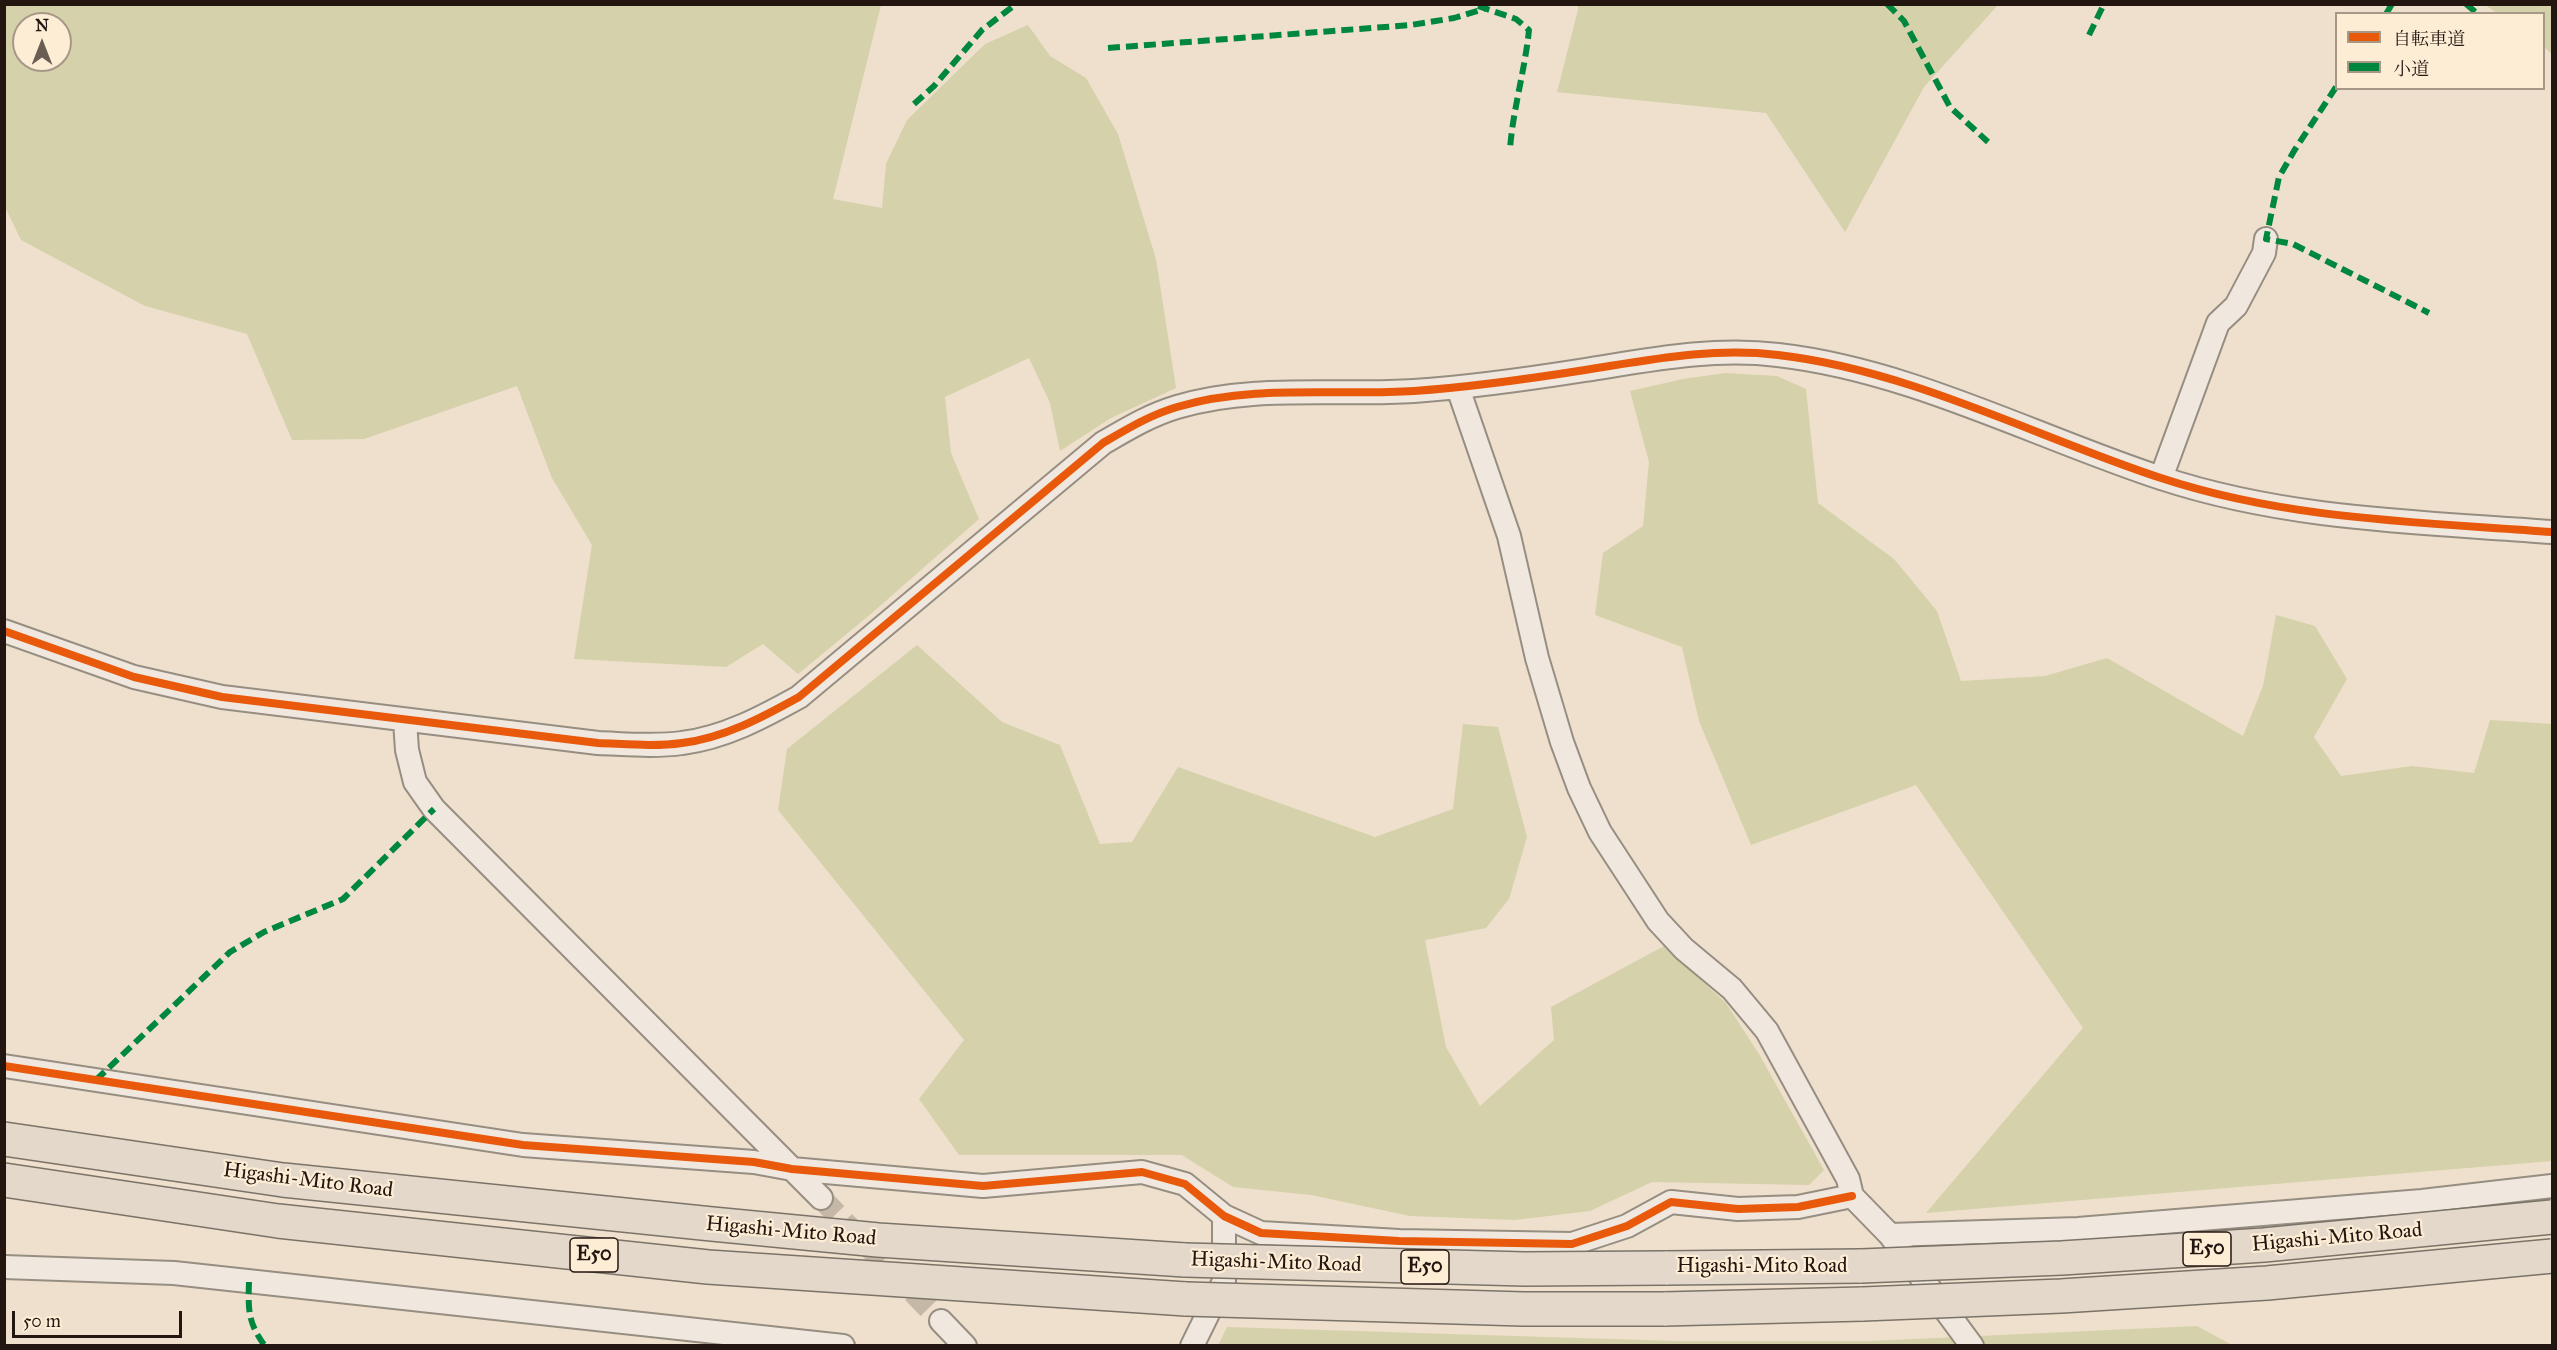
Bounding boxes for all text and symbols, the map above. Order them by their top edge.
north arrow [12,12,72,72]
legend [2335,12,2545,90]
text: N [35,16,49,35]
text: 自転車道 [2393,28,2465,50]
text: 小道 [2393,58,2429,80]
street label: Higashi-Mito Road [222,1158,394,1204]
street label: Higashi-Mito Road [705,1212,877,1252]
street label: Higashi-Mito Road [2251,1218,2423,1258]
road number: E50 [2183,1232,2231,1266]
road number: E50 [570,1238,618,1272]
street label: Higashi-Mito Road [1190,1247,1362,1279]
road number: E50 [1401,1250,1449,1284]
street label: Higashi-Mito Road [1676,1254,1848,1280]
scale bar [15,1299,184,1337]
text: 50 m [23,1310,61,1332]

